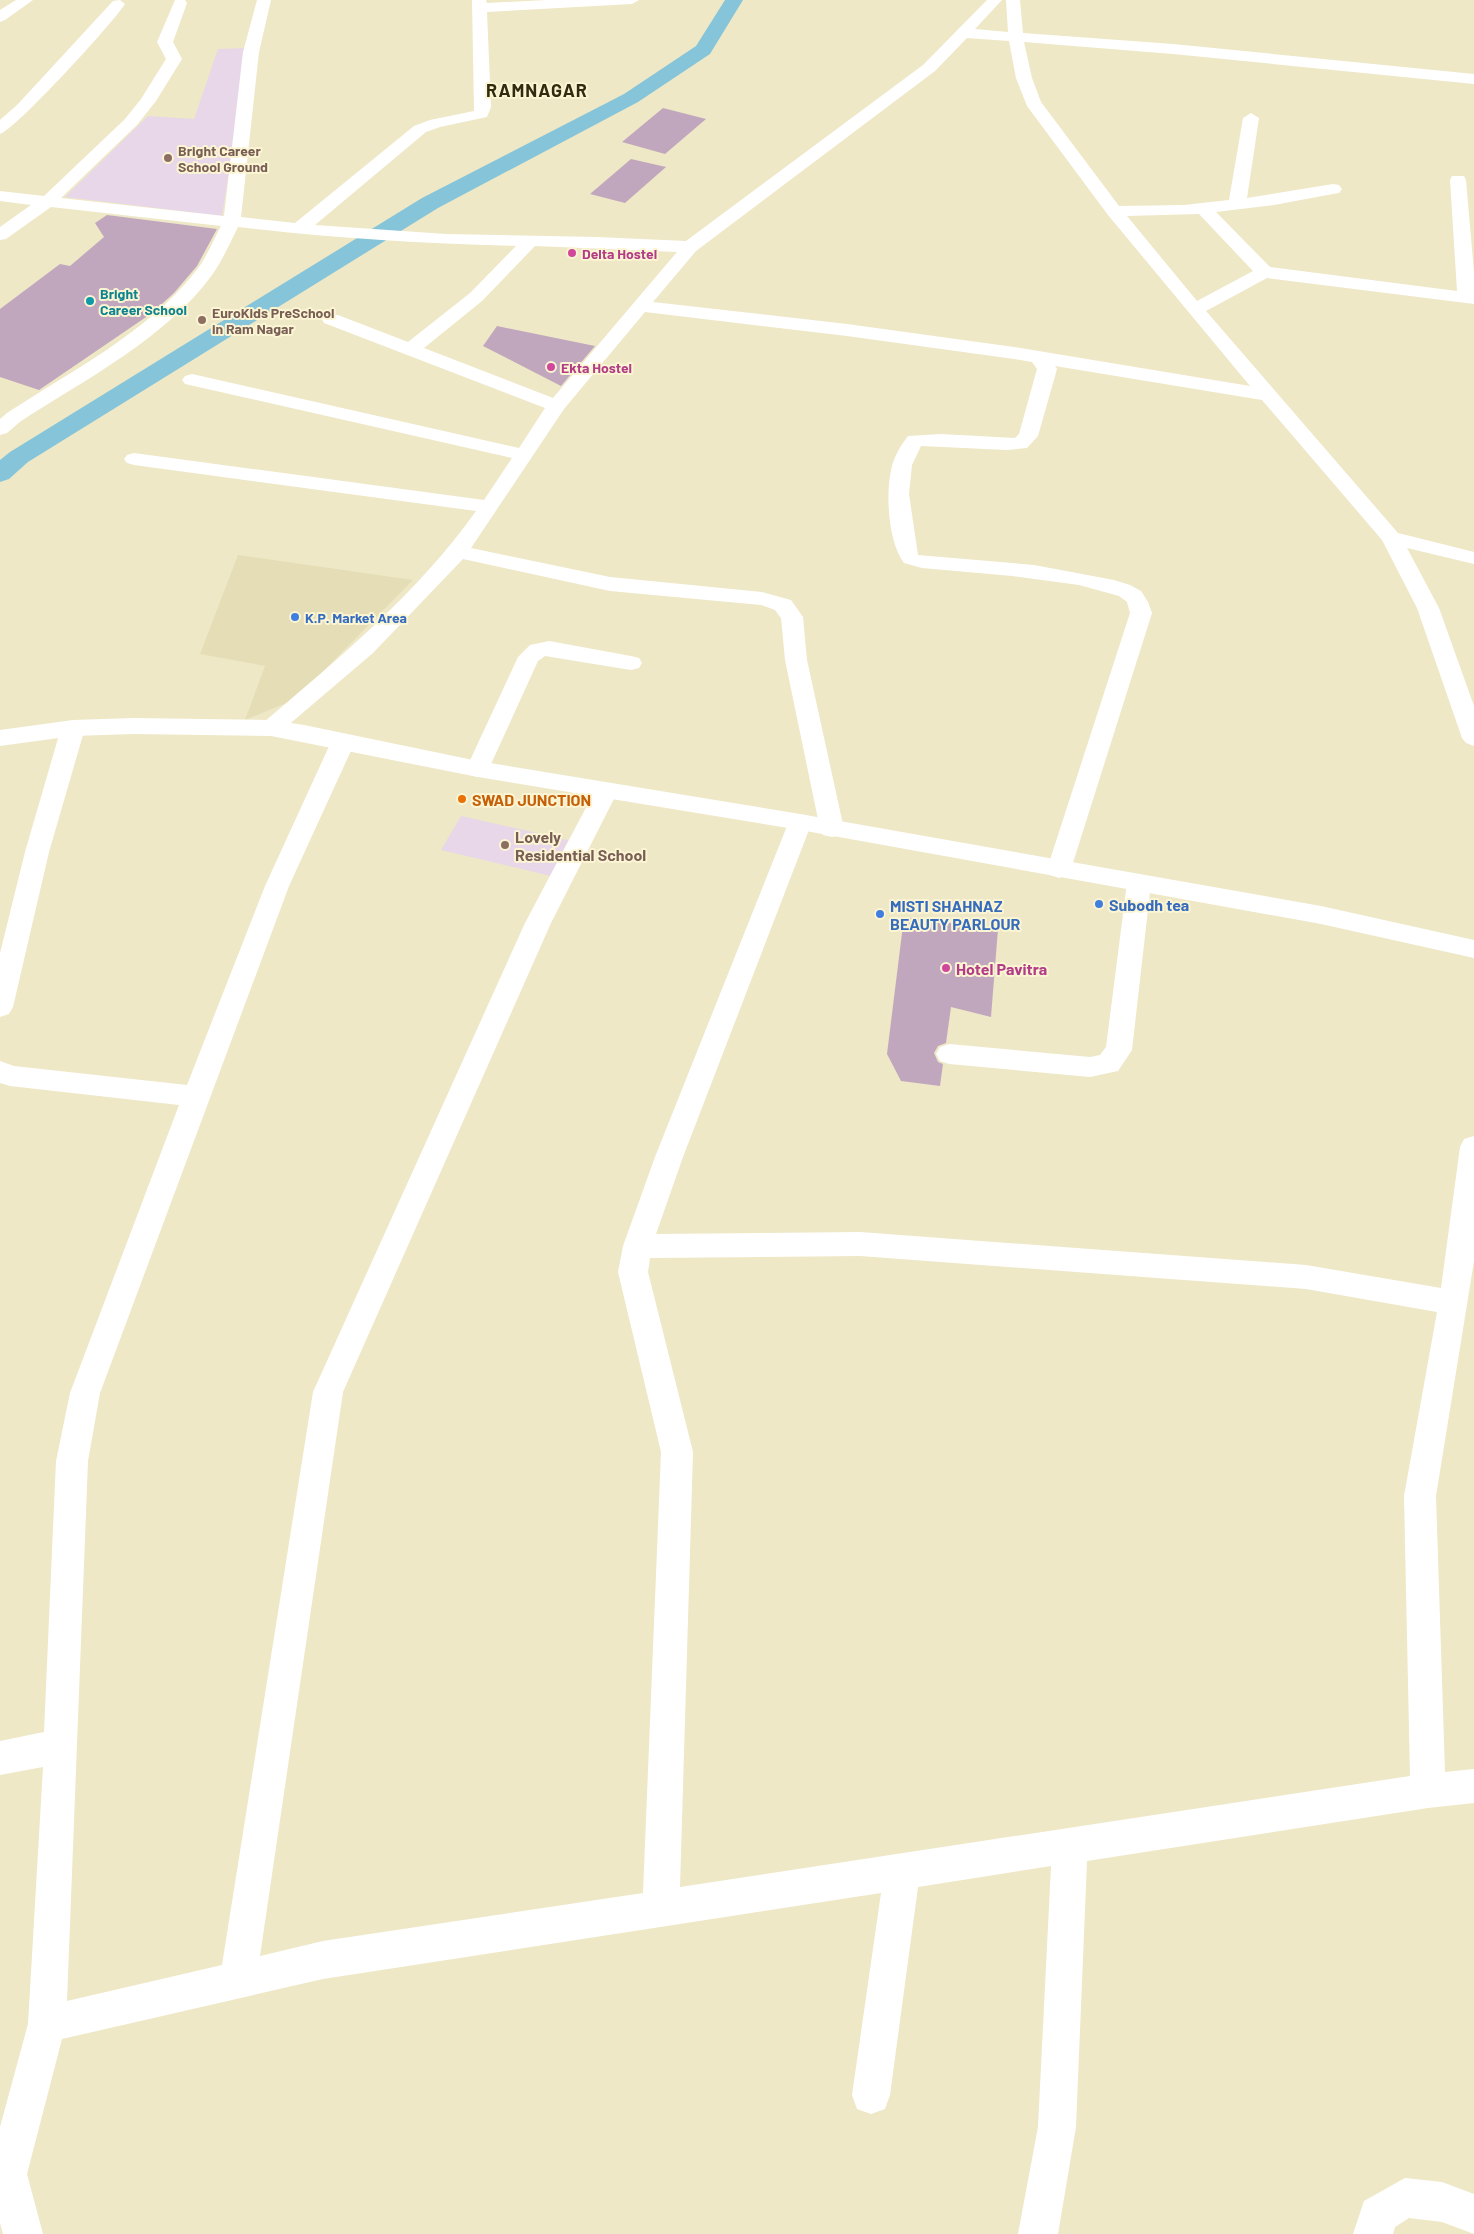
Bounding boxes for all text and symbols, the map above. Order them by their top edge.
district label: RAMNAGAR [486,79,588,101]
place label: Bright Career School Ground [178,142,268,175]
marker: Bright Career School Ground [162,152,174,164]
place label: Delta Hostel [582,245,657,262]
marker: Delta Hostel [566,247,578,259]
place label: Bright Career School [100,285,187,318]
marker: Bright Career School [84,295,96,307]
place label: EuroKids PreSchool in Ram Nagar [212,304,335,337]
marker: EuroKids PreSchool in Ram Nagar [196,314,208,326]
place label: Ekta Hostel [561,359,632,376]
marker: Ekta Hostel [545,361,557,373]
place label: K.P. Market Area [305,609,407,626]
marker: K.P. Market Area [289,611,301,623]
place label: SWAD JUNCTION [472,790,591,809]
marker: SWAD JUNCTION [456,793,468,805]
place label: Lovely Residential School [515,827,646,864]
marker: Lovely Residential School [499,839,511,851]
place label: Subodh tea [1109,895,1189,914]
place label: MISTI SHAHNAZ BEAUTY PARLOUR [890,896,1021,933]
marker: Subodh tea [1093,898,1105,910]
marker: MISTI SHAHNAZ BEAUTY PARLOUR [874,908,886,920]
place label: Hotel Pavitra [956,959,1047,978]
marker: Hotel Pavitra [940,962,952,974]

